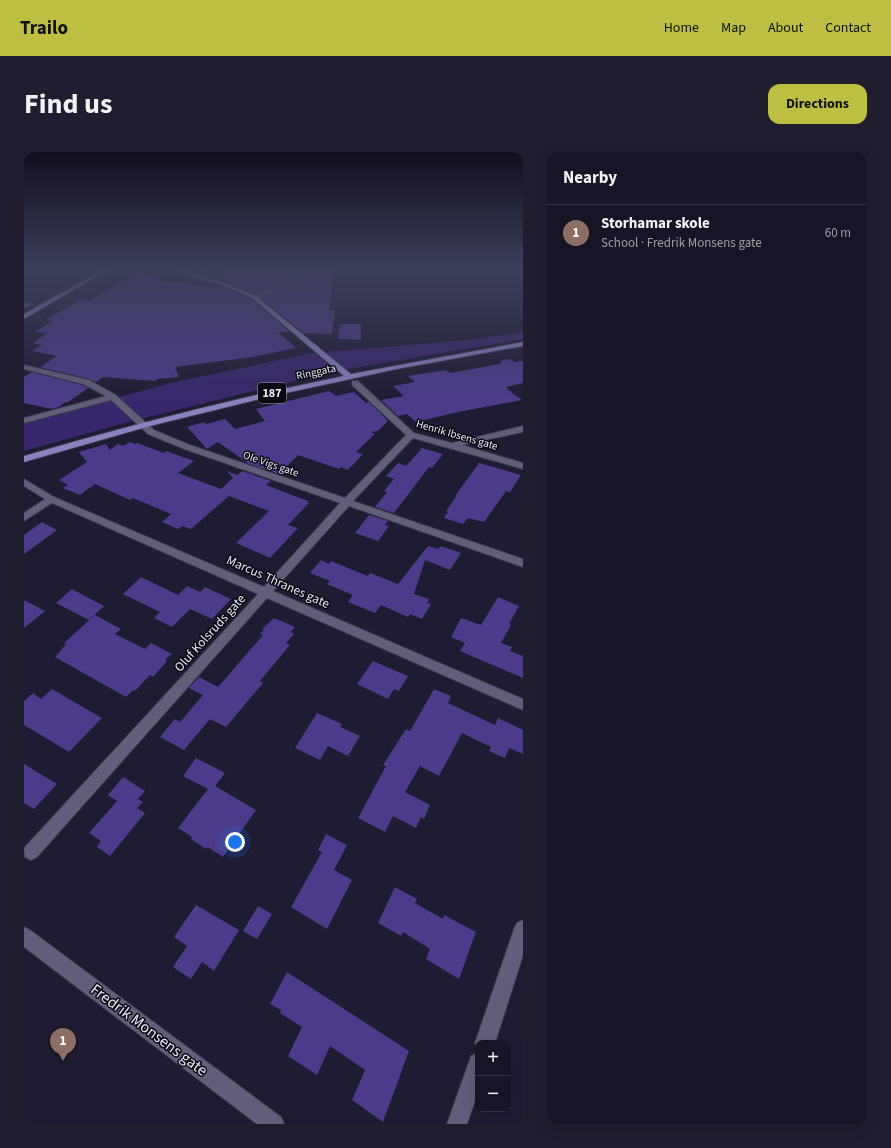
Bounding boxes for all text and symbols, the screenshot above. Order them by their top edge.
text: Trailo [20,15,68,42]
text: Home [664,18,699,38]
text: Map [721,18,746,38]
text: About [768,18,803,38]
text: Contact [825,18,871,38]
text: Find us [24,84,112,124]
button: Directions [768,84,867,124]
text: Nearby [563,166,617,190]
text: Storhamar skole [601,213,710,234]
text: 1 [573,224,579,242]
text: 60 m [825,224,851,242]
text: School · Fredrik Monsens gate [601,234,762,252]
street label: Ringgata [295,360,337,384]
road number: 187 [258,383,286,403]
street label: Henrik Ibsens gate [414,416,500,454]
street label: Ole Vigs gate [241,447,301,481]
street label: Marcus Thranes gate [224,551,332,613]
street label: Oluf Kolsruds gate [170,590,250,676]
your location [225,832,245,852]
street label: Fredrik Monsens gate [86,979,212,1081]
pin: 1 [50,1028,76,1061]
map controls [475,1040,511,1112]
button: + [475,1040,511,1076]
button: − [475,1076,511,1112]

